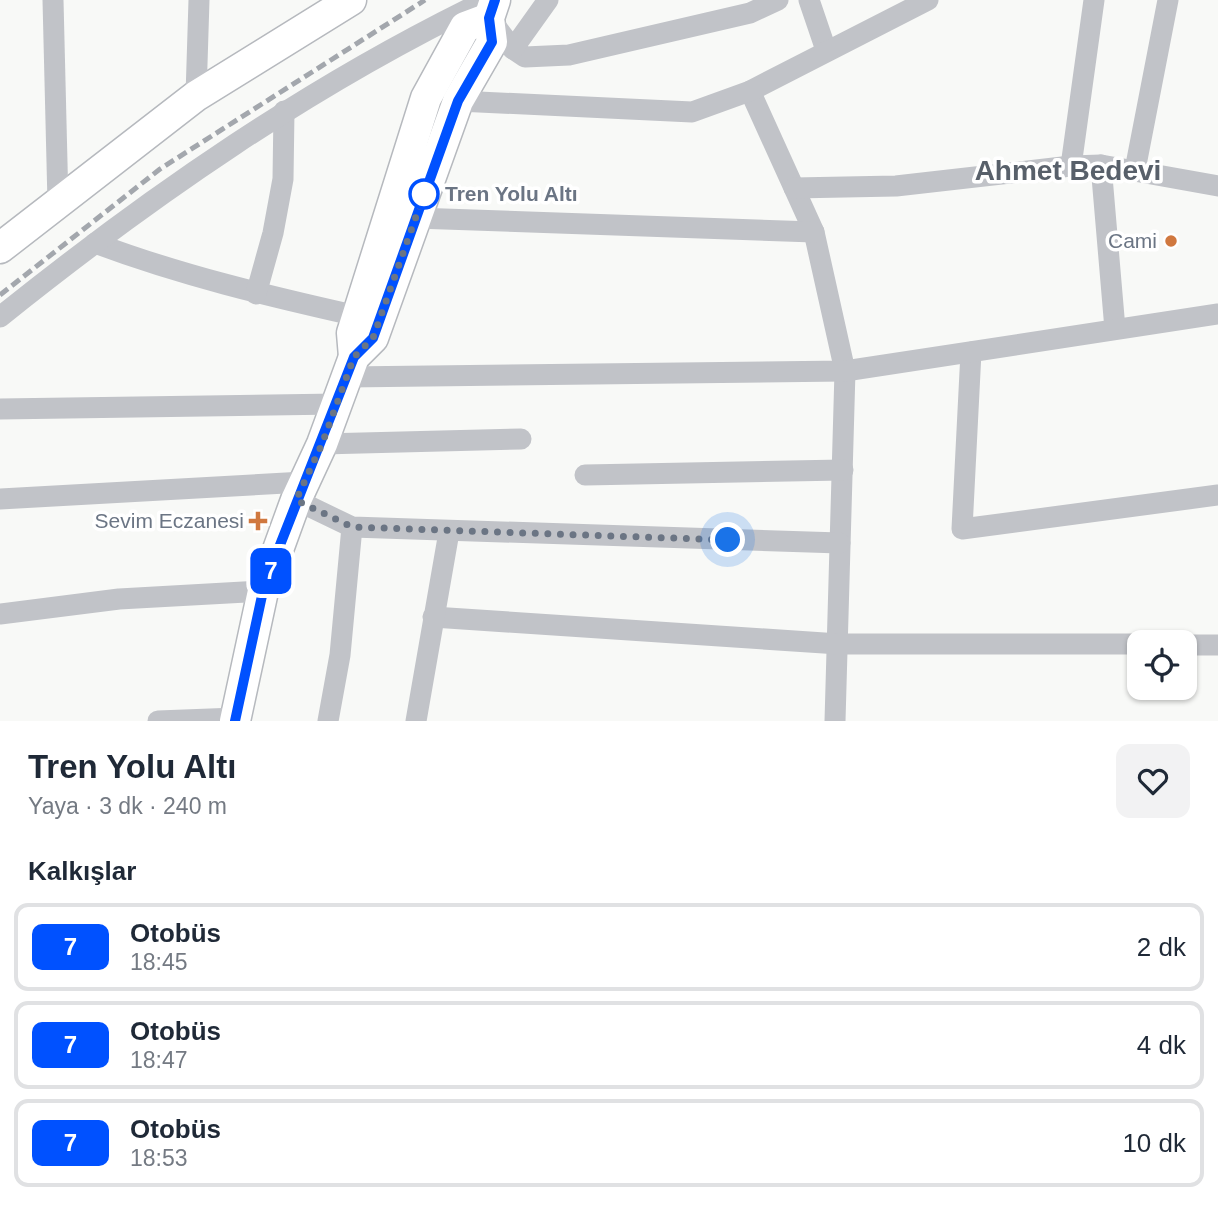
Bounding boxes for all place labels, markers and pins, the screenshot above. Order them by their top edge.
marker: Tren Yolu Altı [409,179,439,209]
place label: Tren Yolu Altı [445,182,578,205]
place label: Cami [1108,229,1157,252]
marker: Cami [1163,233,1179,249]
place label: Sevim Eczanesi [95,509,244,532]
marker: Sevim Eczanesi [250,513,266,529]

